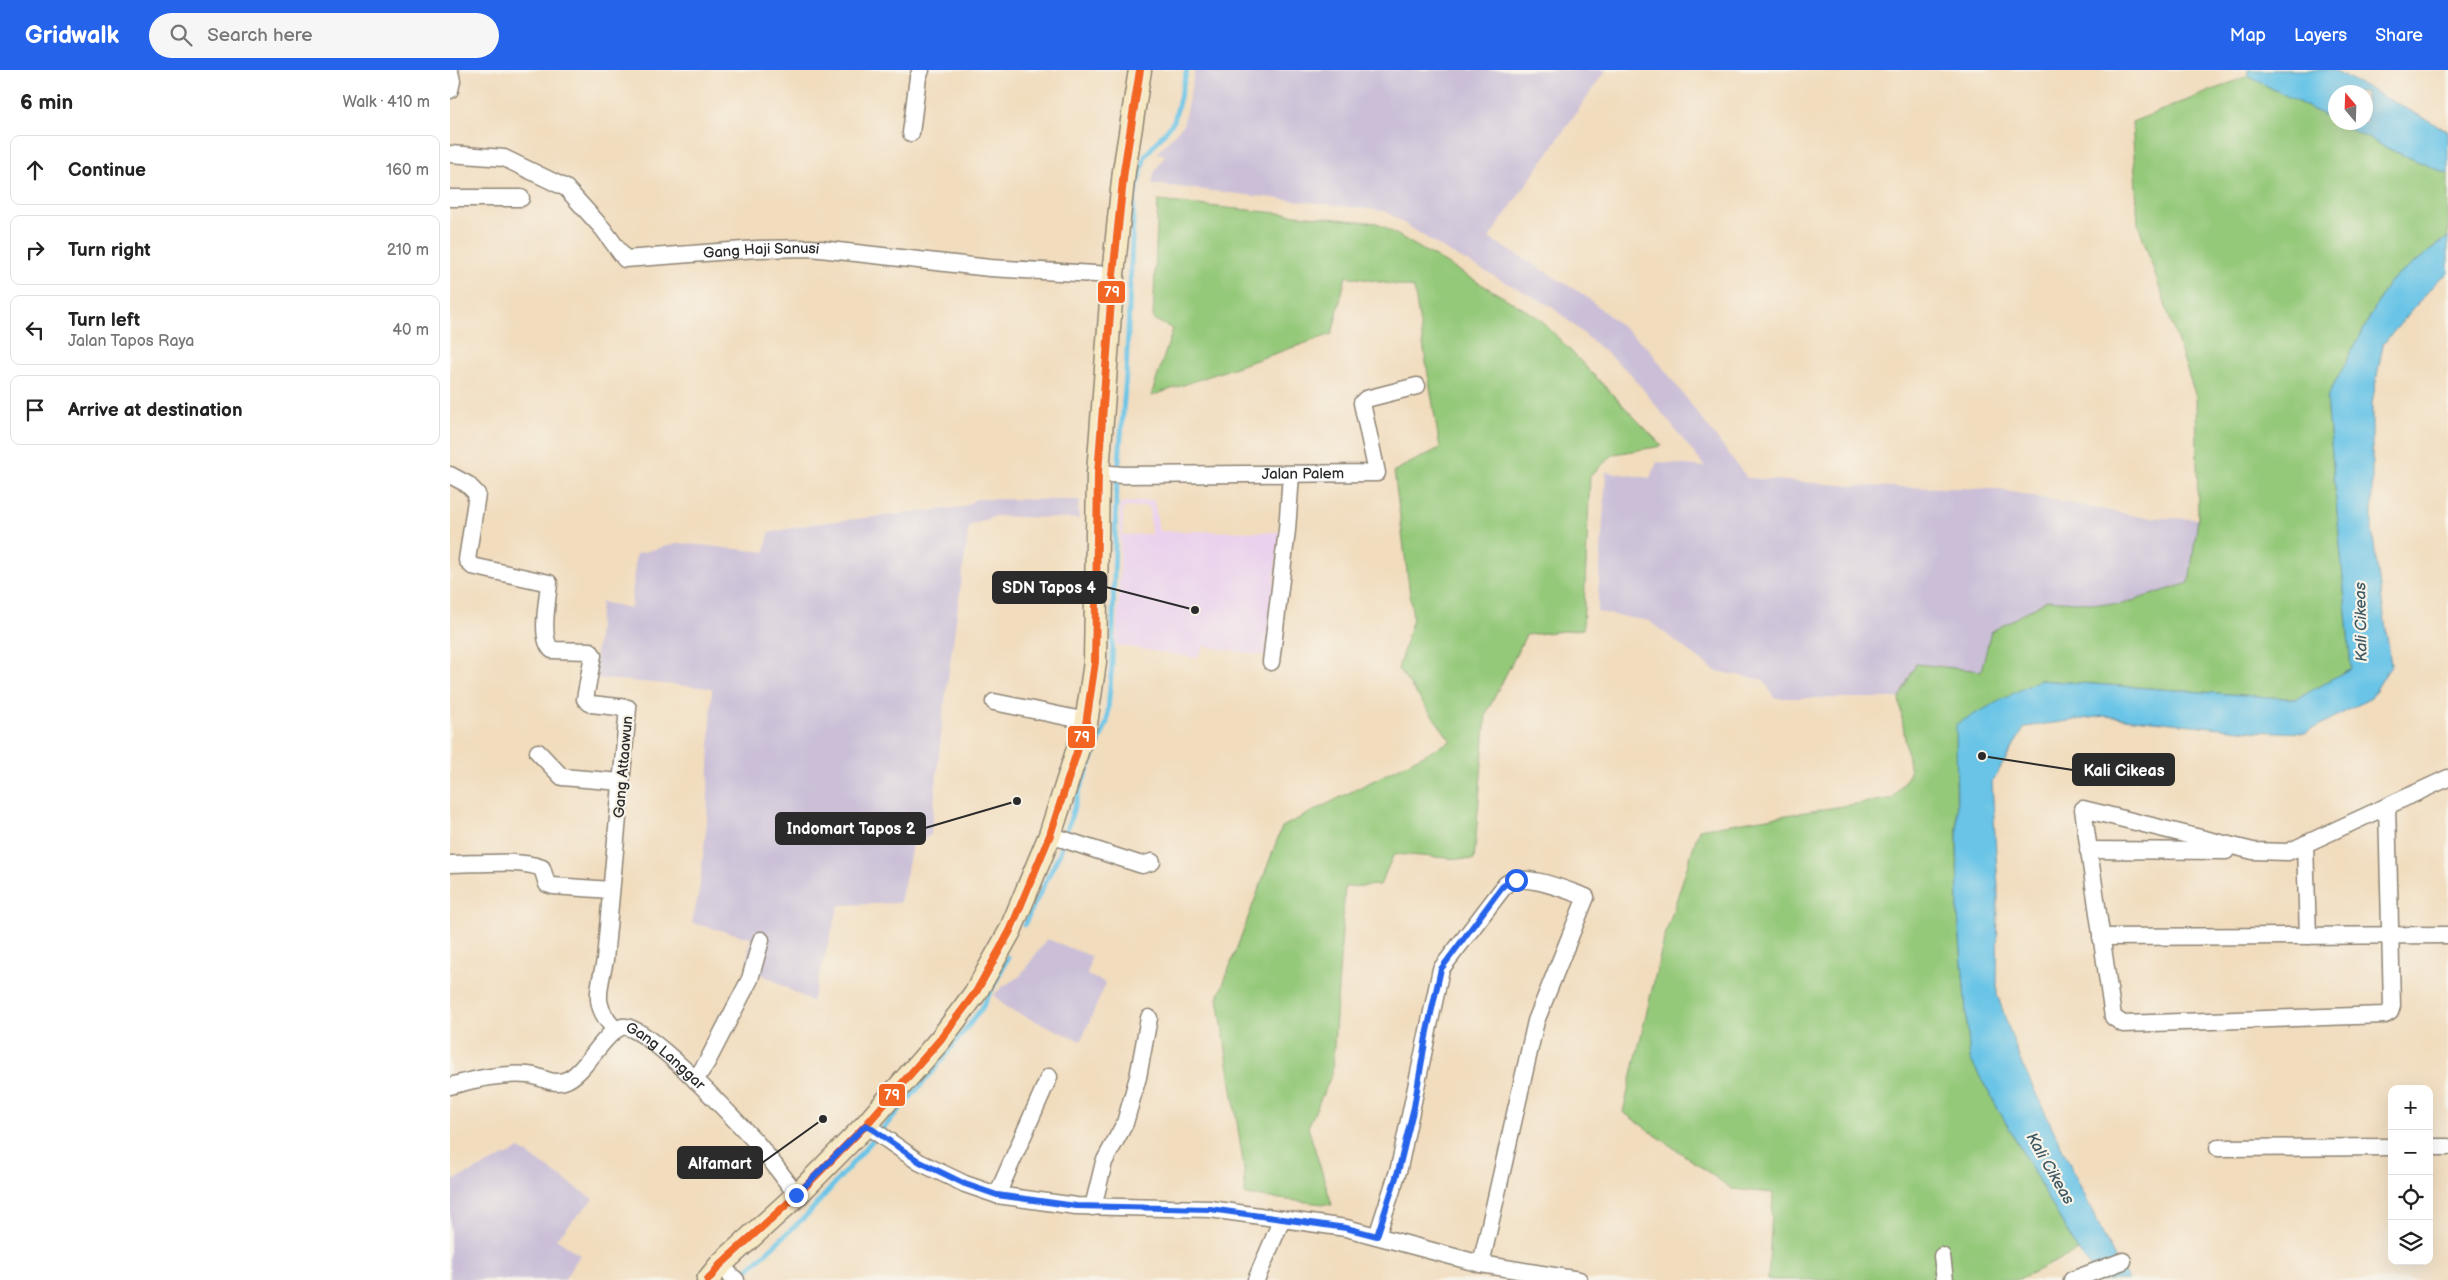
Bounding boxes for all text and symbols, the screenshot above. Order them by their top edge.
search box [149,13,499,58]
text: Gridwalk [25,21,119,50]
icon: search [167,21,195,49]
text: Search here [207,24,312,47]
text: Map [2230,25,2266,46]
text: Layers [2294,25,2347,46]
text: Share [2375,25,2423,46]
north arrow [2328,85,2373,130]
text: 6 min [20,90,73,115]
text: Walk · 410 m [343,93,430,112]
icon: ahead [21,156,49,184]
text: Continue [68,159,146,182]
text: 160 m [386,161,429,180]
icon: right [21,236,49,264]
text: Turn right [68,239,151,262]
street label: Gang Haji Sanusi [702,239,820,263]
text: 210 m [387,241,429,260]
line badge: 79 [1097,280,1126,304]
text: 79 [1104,284,1120,301]
text: Turn left [68,309,140,332]
icon: left [21,316,49,344]
text: 40 m [392,321,429,340]
text: Jalan Tapos Raya [68,332,194,351]
icon: arrive [21,396,49,424]
text: Arrive at destination [68,399,243,422]
street label: Jalan Palem [1262,464,1344,484]
callout: SDN Tapos 4 [993,572,1106,603]
text: SDN Tapos 4 [1002,579,1096,598]
water label: Kali Cikeas [2351,582,2372,662]
street label: Gang Attaawun [610,715,637,819]
line badge: 79 [1067,725,1096,749]
text: 79 [1074,729,1090,746]
callout: Kali Cikeas [2073,754,2174,785]
text: Kali Cikeas [2083,762,2165,781]
callout: Indomart Tapos 2 [776,813,925,844]
text: Indomart Tapos 2 [787,820,916,839]
route start [1505,869,1528,892]
street label: Gang Langgar [623,1018,710,1095]
line badge: 79 [878,1083,906,1107]
map controls [2388,1085,2433,1265]
button: + [2388,1085,2433,1130]
text: 79 [884,1087,900,1104]
water label: Kali Cikeas [2022,1130,2078,1208]
button: − [2388,1130,2433,1175]
callout: Alfamart [678,1147,762,1178]
text: Alfamart [687,1155,752,1174]
button: locate [2388,1175,2433,1220]
route end [785,1184,808,1207]
button: layers [2388,1220,2433,1265]

